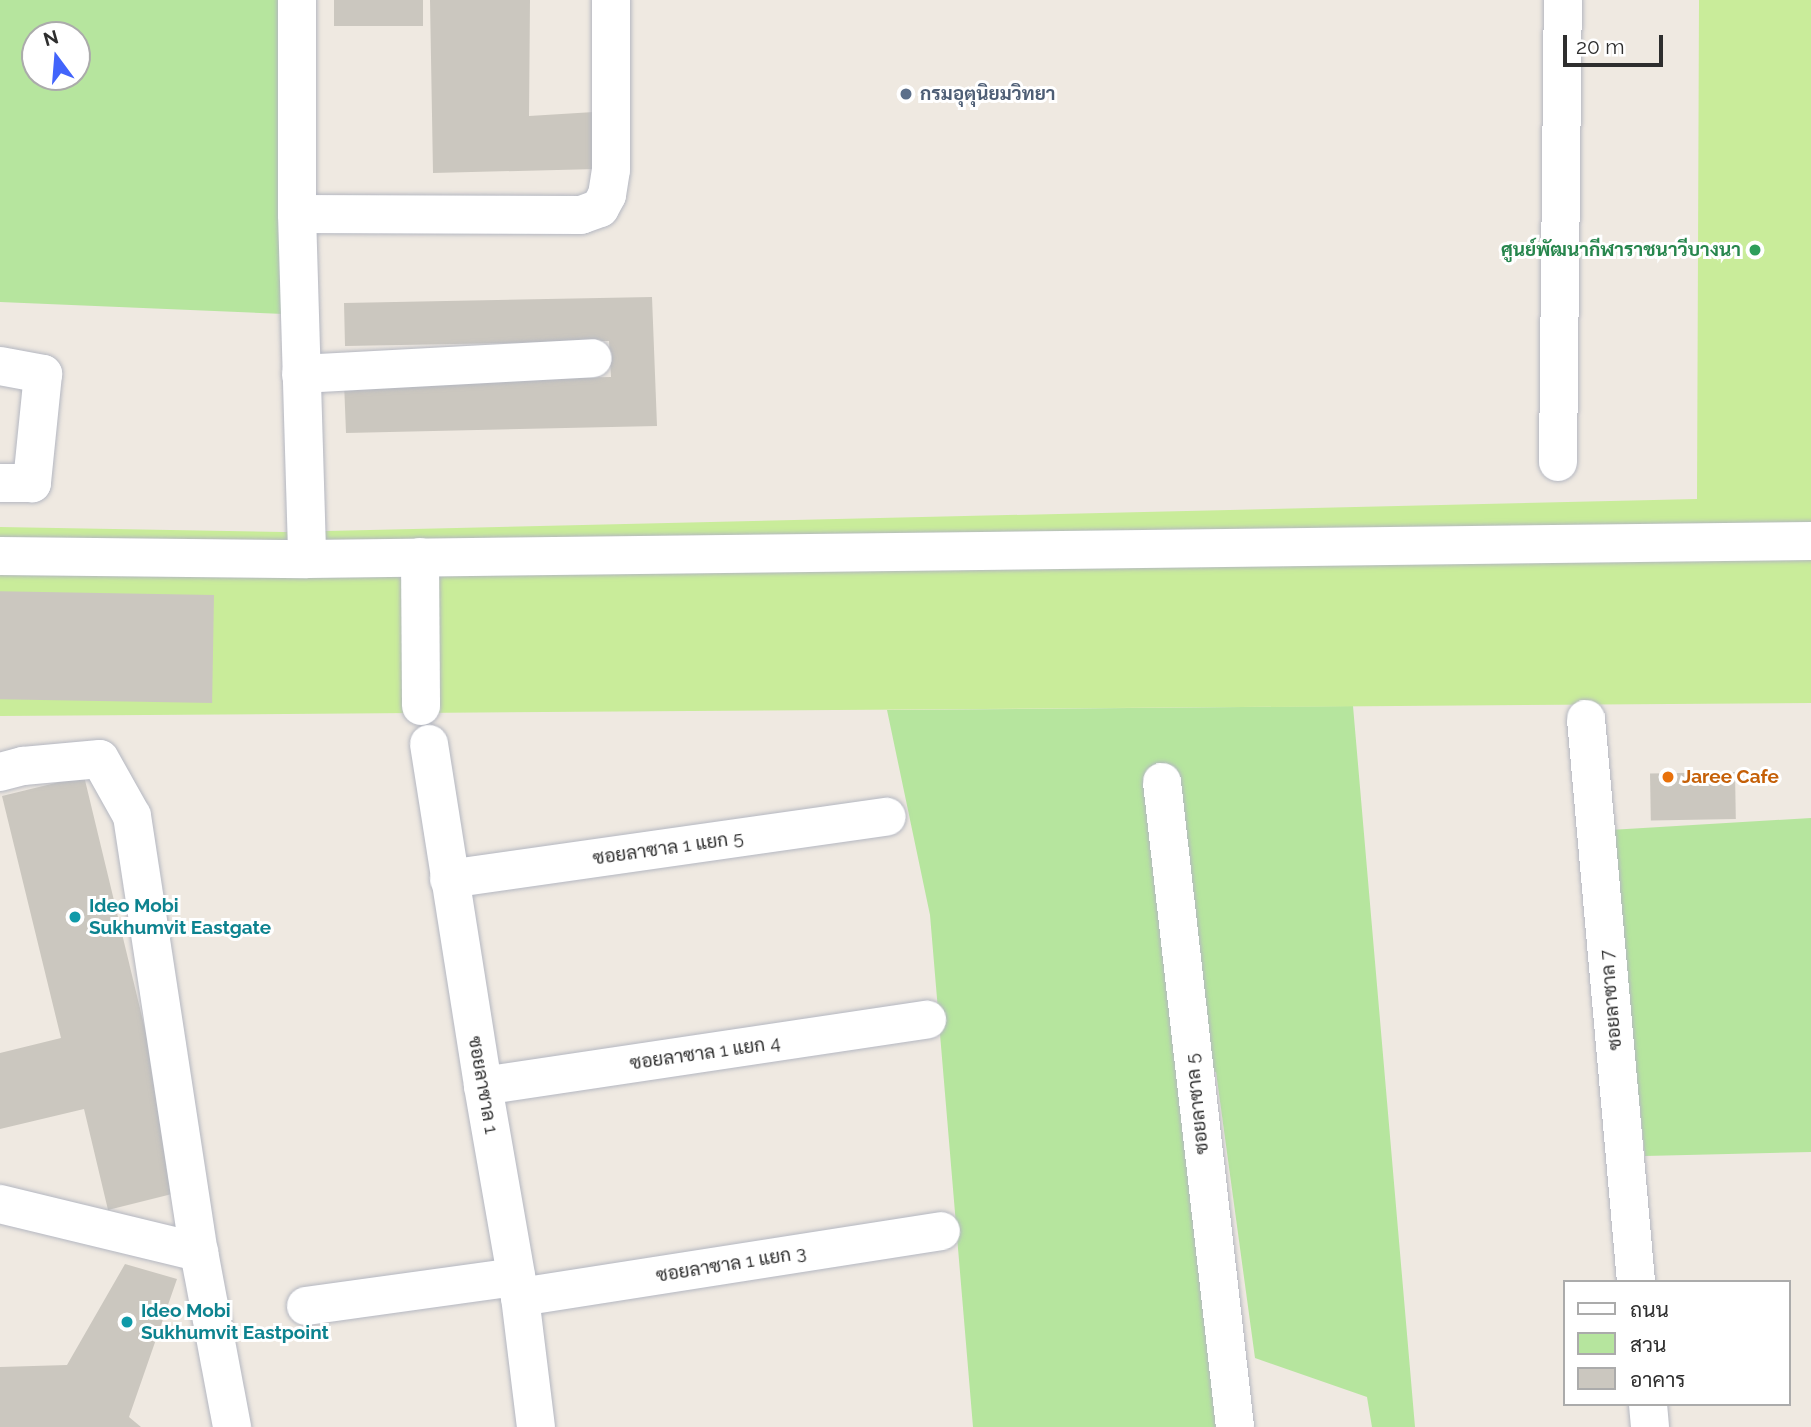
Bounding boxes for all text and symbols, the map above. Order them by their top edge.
north arrow [21,21,91,91]
scale bar [1566,21,1666,65]
text: N [41,25,61,50]
text: 20 m [1576,34,1624,59]
place label: กรมอุตุนิยมวิทยา [920,83,1055,105]
marker: กรมอุตุนิยมวิทยา [898,86,914,102]
place label: ศูนย์พัฒนากีฬาราชนาวีบางนา [1501,239,1741,261]
marker: ศูนย์พัฒนากีฬาราชนาวีบางนา [1747,242,1763,258]
place label: Jaree Cafe [1682,766,1779,788]
marker: Jaree Cafe [1660,769,1676,785]
street label: ซอยลาซาล 1 แยก 5 [591,826,745,870]
place label: Ideo Mobi Sukhumvit Eastgate [89,895,271,939]
marker: Ideo Mobi Sukhumvit Eastgate [67,909,83,925]
street label: ซอยลาซาล 7 [1595,949,1627,1051]
street label: ซอยลาซาล 1 แยก 4 [628,1031,782,1075]
street label: ซอยลาซาล 1 [463,1034,503,1136]
street label: ซอยลาซาล 5 [1180,1053,1214,1155]
street label: ซอยลาซาล 1 แยก 3 [654,1241,808,1287]
legend [1562,1280,1790,1406]
text: ถนน [1630,1297,1669,1322]
place label: Ideo Mobi Sukhumvit Eastpoint [141,1300,329,1344]
marker: Ideo Mobi Sukhumvit Eastpoint [119,1314,135,1330]
text: สวน [1630,1332,1666,1357]
text: อาคาร [1630,1367,1686,1392]

